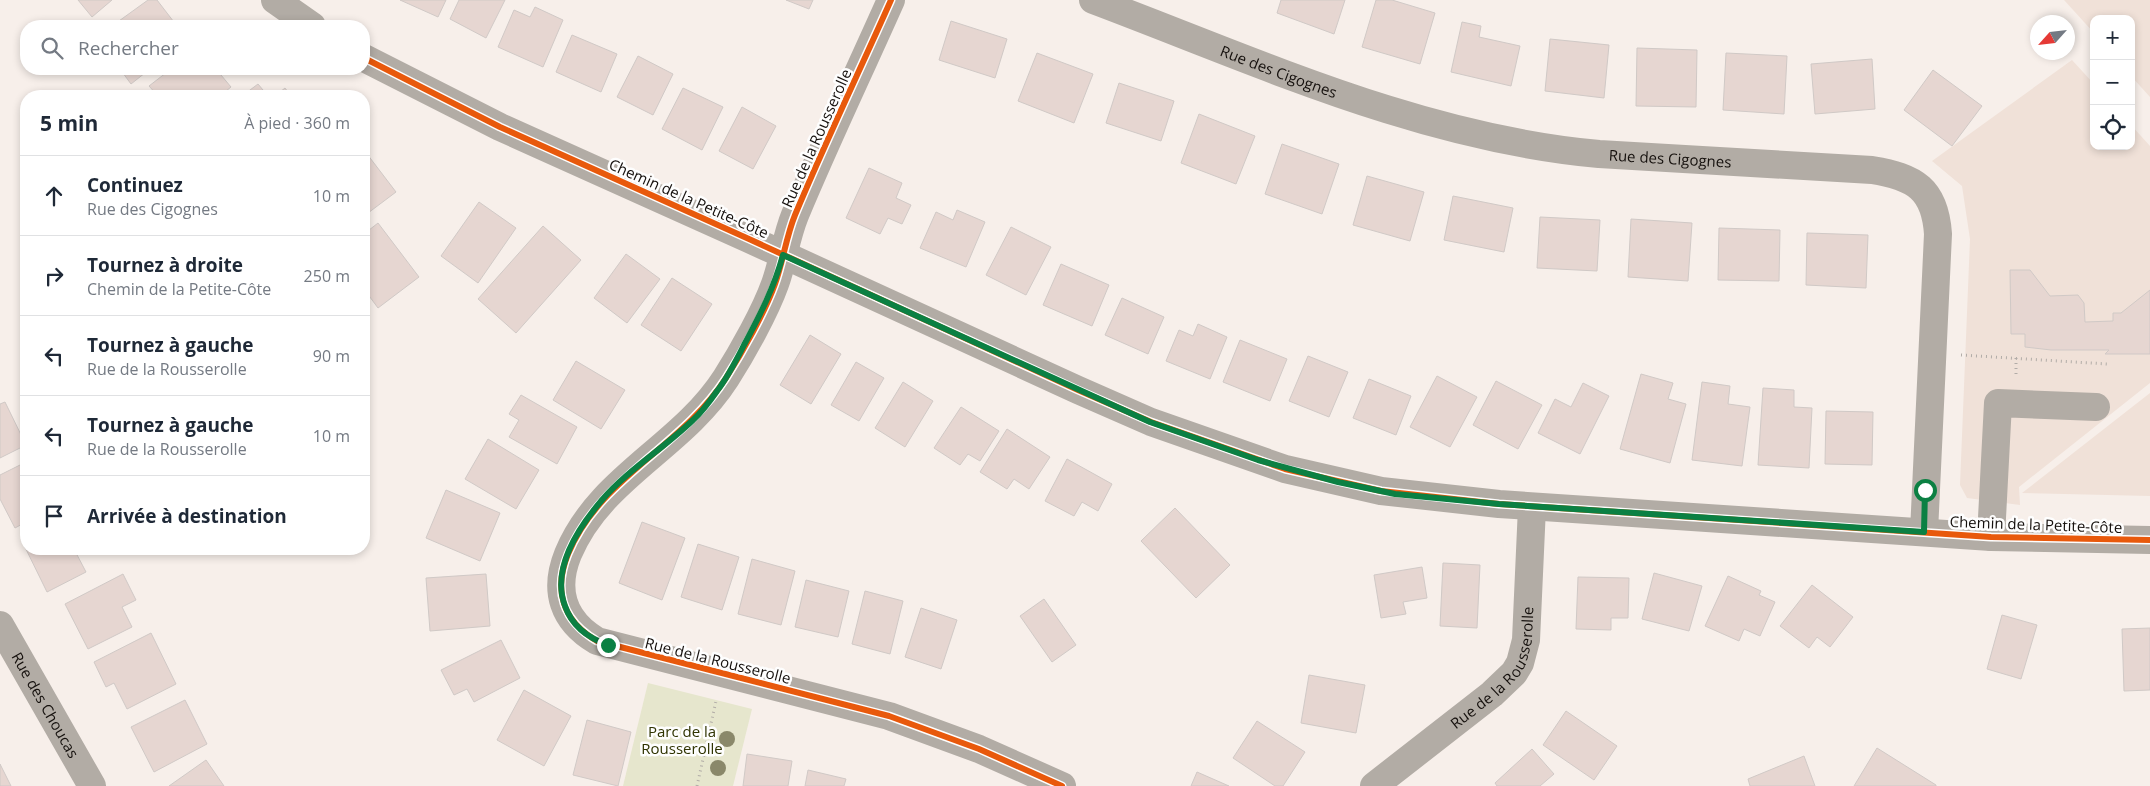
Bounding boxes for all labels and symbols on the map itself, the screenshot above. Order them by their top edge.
north arrow [2030,15,2075,60]
street label: Rue des Cigognes [1218,40,1340,102]
street label: Rue de la Rousserolle [776,66,856,210]
street label: Rue des Cigognes [1608,145,1732,172]
street label: Chemin de la Petite-Côte [606,154,772,242]
route start [1914,479,1937,502]
street label: Chemin de la Petite-Côte [1949,511,2123,537]
street label: Rue de la Rousserolle [1446,606,1537,733]
street label: Rue de la Rousserolle [643,632,793,688]
route end [597,634,620,657]
street label: Rue des Choucas [7,648,84,762]
park label: Parc de la Rousserolle [641,721,723,758]

